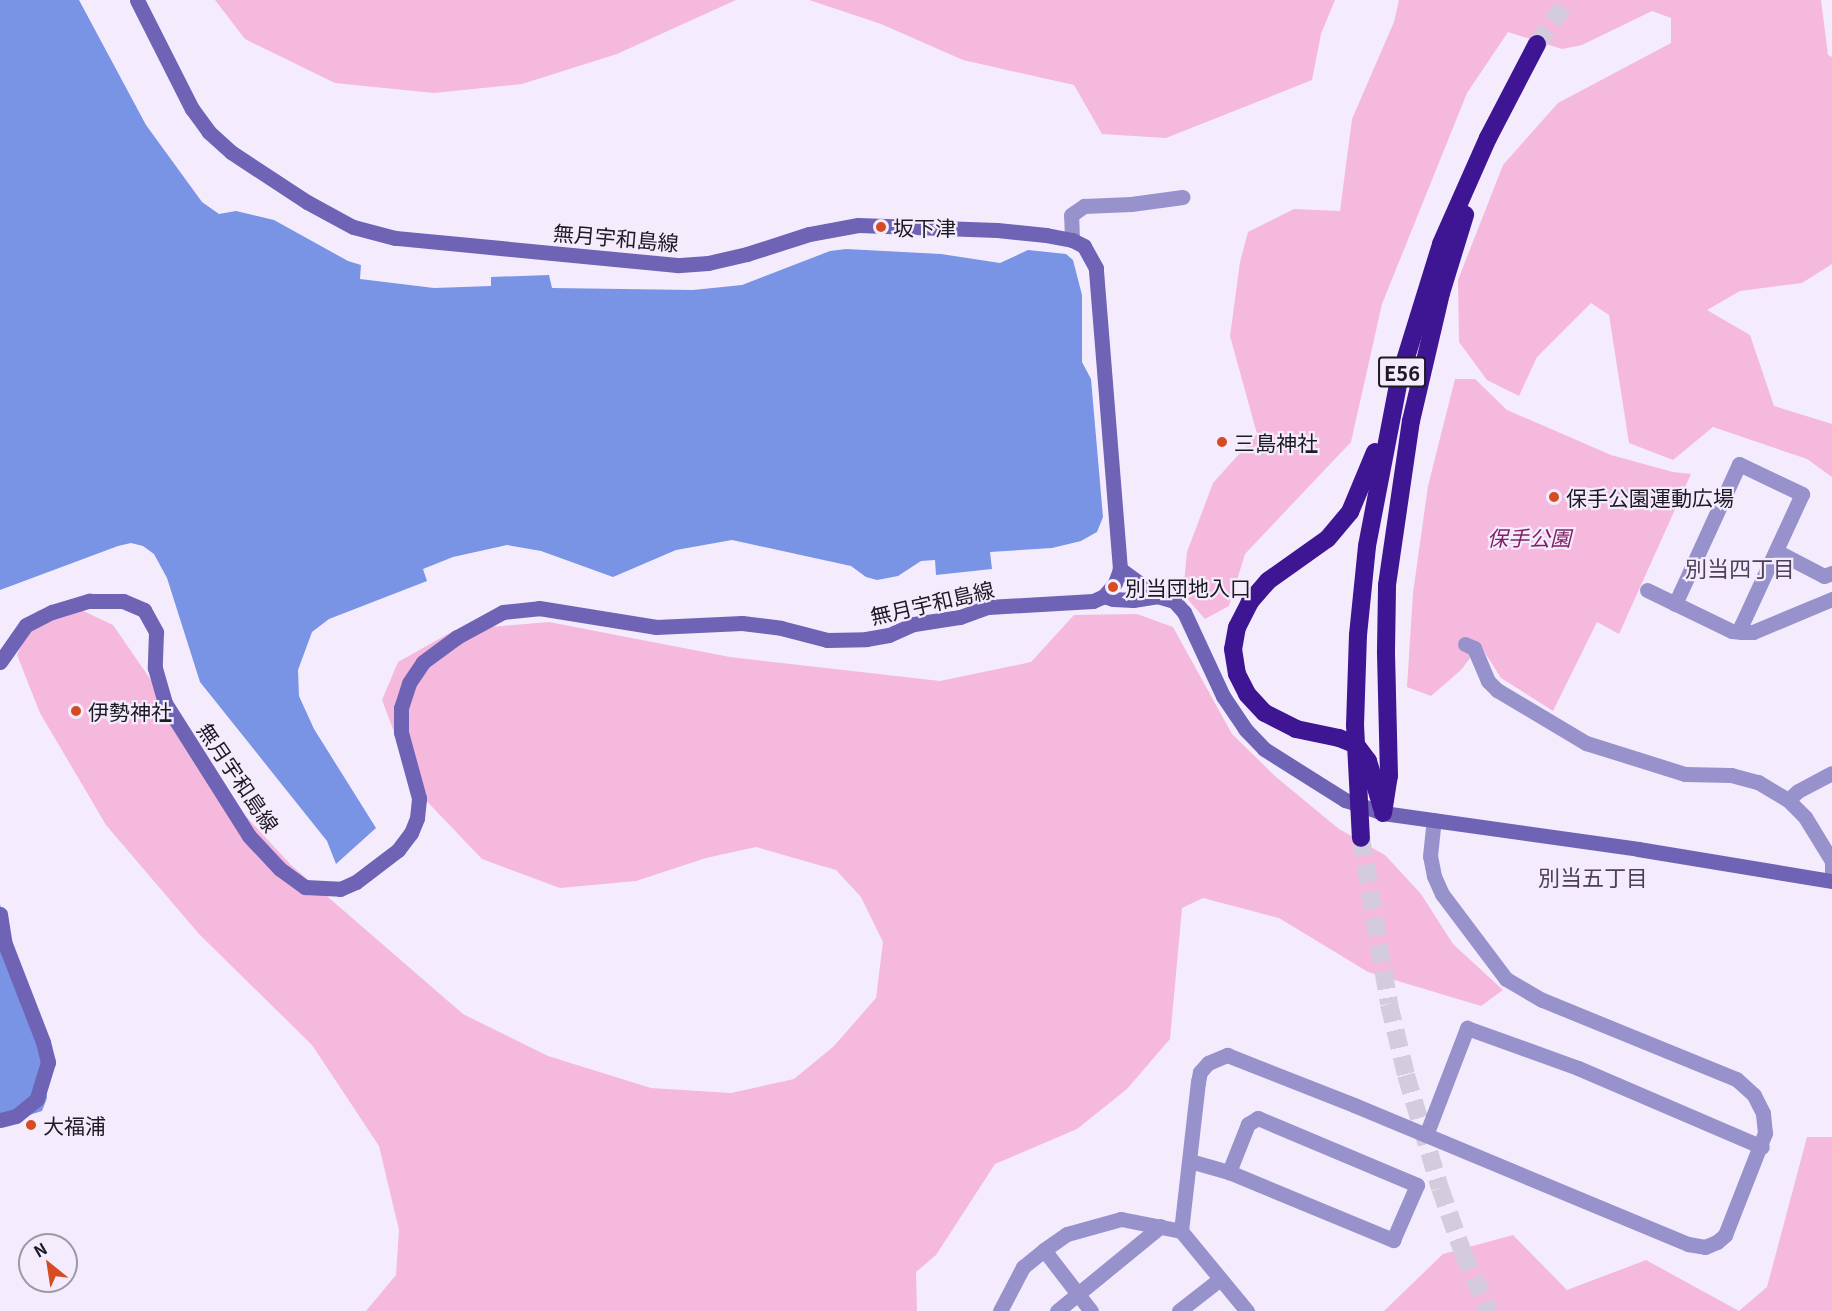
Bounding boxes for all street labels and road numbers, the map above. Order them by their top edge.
street label: 無月宇和島線 [552,219,680,255]
road number: E56 [1378,355,1426,389]
street label: 無月宇和島線 [868,576,996,628]
street label: 無月宇和島線 [193,718,285,836]

